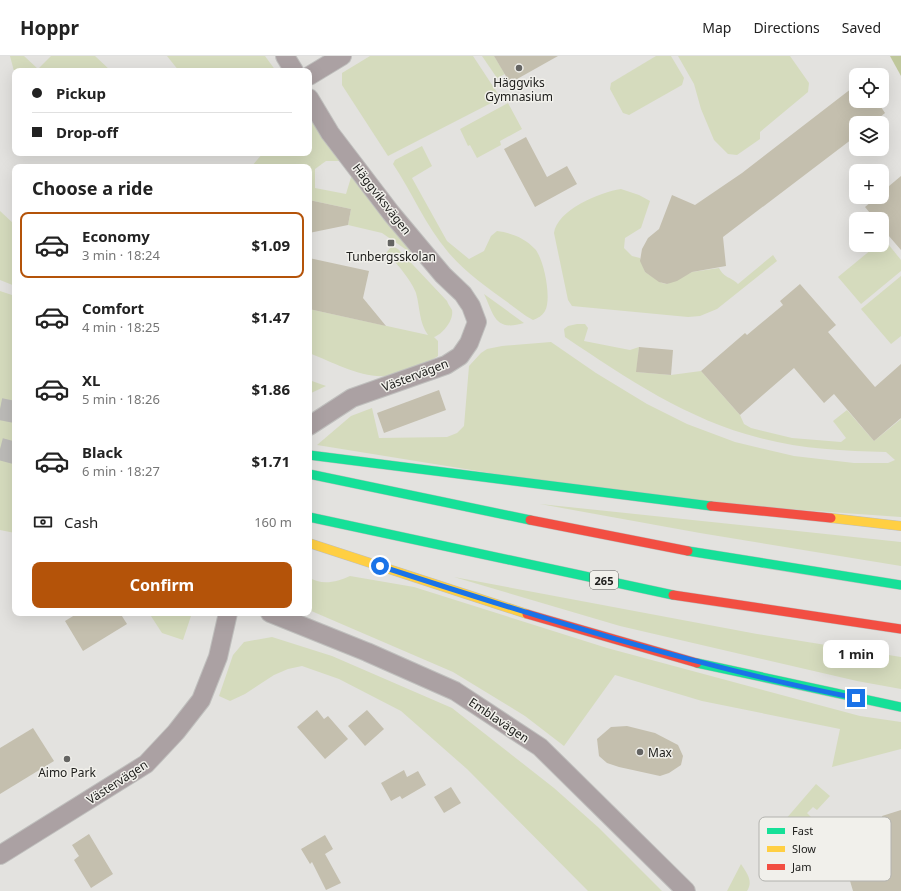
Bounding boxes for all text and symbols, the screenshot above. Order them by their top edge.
text: Hoppr [20,15,79,41]
text: Map [702,18,731,37]
text: Directions [753,18,820,37]
text: Saved [842,18,881,37]
marker: Häggviks Gymnasium [514,63,524,73]
map controls [849,68,889,252]
button: locate [849,68,889,108]
place label: Häggviks Gymnasium [485,74,553,105]
text: Pickup [56,83,106,103]
button: layers [849,116,889,156]
text: Drop-off [56,122,118,142]
street label: Häggviksvägen [349,160,415,238]
button: + [849,164,889,204]
text: Choose a ride [32,176,153,200]
button: − [849,212,889,252]
text: Economy [82,226,150,246]
icon: car [34,227,70,263]
text: $1.09 [251,235,290,255]
marker: Tunbergsskolan [386,238,396,248]
text: 3 min · 18:24 [82,246,160,264]
place label: Tunbergsskolan [346,248,436,265]
text: Comfort [82,298,144,318]
icon: car [34,299,70,335]
text: $1.47 [251,307,290,327]
text: 4 min · 18:25 [82,318,160,336]
street label: Västervägen [379,355,451,395]
text: XL [82,370,100,390]
icon: car [34,371,70,407]
text: $1.86 [251,379,290,399]
text: 5 min · 18:26 [82,390,160,408]
text: Black [82,442,122,462]
icon: car [34,443,70,479]
text: $1.71 [251,451,290,471]
text: 6 min · 18:27 [82,462,160,480]
icon: cash [32,511,54,533]
text: Cash [64,512,98,532]
text: 160 m [254,513,292,531]
route start [371,557,389,575]
button: Confirm [32,562,292,608]
road number: 265 [590,571,618,589]
callout: 1 min [823,640,889,668]
text: 1 min [838,645,874,663]
route end [847,689,865,707]
street label: Emblavägen [465,694,533,746]
place label: Max [648,744,673,761]
marker: Max [635,747,645,757]
marker: Aimo Park [62,754,72,764]
street label: Västervägen [83,756,151,808]
place label: Aimo Park [38,764,96,781]
legend [759,817,891,881]
text: Fast [792,823,813,838]
text: Slow [792,841,816,856]
text: Jam [791,859,811,874]

